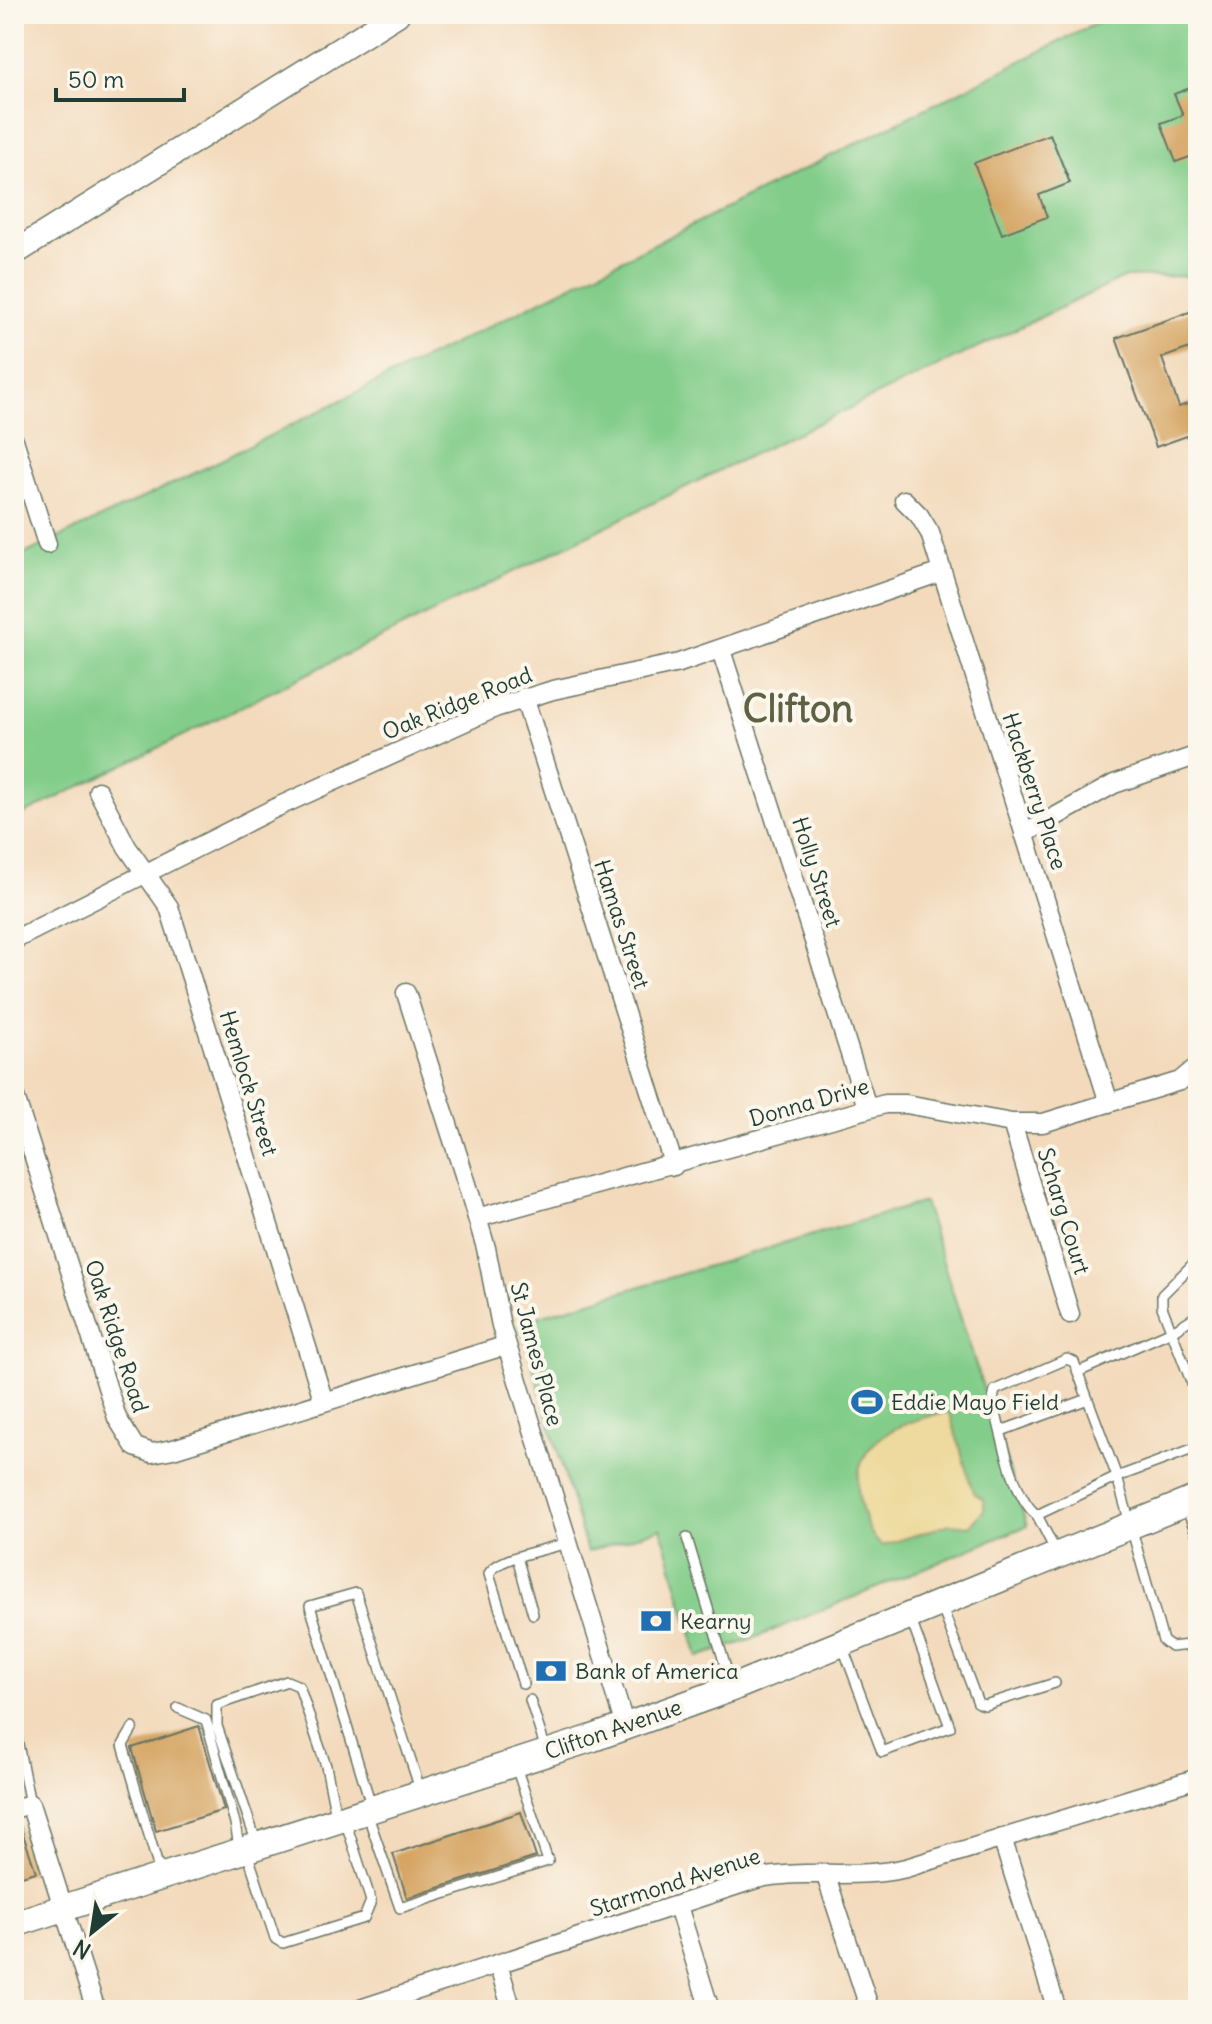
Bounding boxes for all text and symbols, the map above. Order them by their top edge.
scale bar [56,52,184,102]
text: 50 m [68,64,124,94]
street label: Oak Ridge Road [378,660,536,746]
district label: Clifton [743,685,853,732]
street label: Hackberry Place [996,709,1074,873]
street label: Holly Street [786,813,848,931]
street label: Hamas Street [588,856,656,992]
street label: Hemlock Street [214,1007,284,1159]
street label: Donna Drive [746,1072,872,1132]
street label: Scharg Court [1031,1144,1097,1278]
street label: Oak Ridge Road [79,1256,155,1416]
street label: St James Place [504,1279,570,1429]
sports icon: Eddie Mayo Field [850,1385,884,1419]
place label: Eddie Mayo Field [891,1388,1059,1416]
bank icon: Kearny [639,1604,673,1638]
place label: Kearny [680,1607,752,1635]
bank icon: Bank of America [534,1654,568,1688]
place label: Bank of America [575,1657,739,1685]
street label: Clifton Avenue [541,1692,685,1766]
street label: Starmond Avenue [586,1841,764,1923]
north arrow [52,1892,132,1972]
text: N [68,1933,96,1965]

